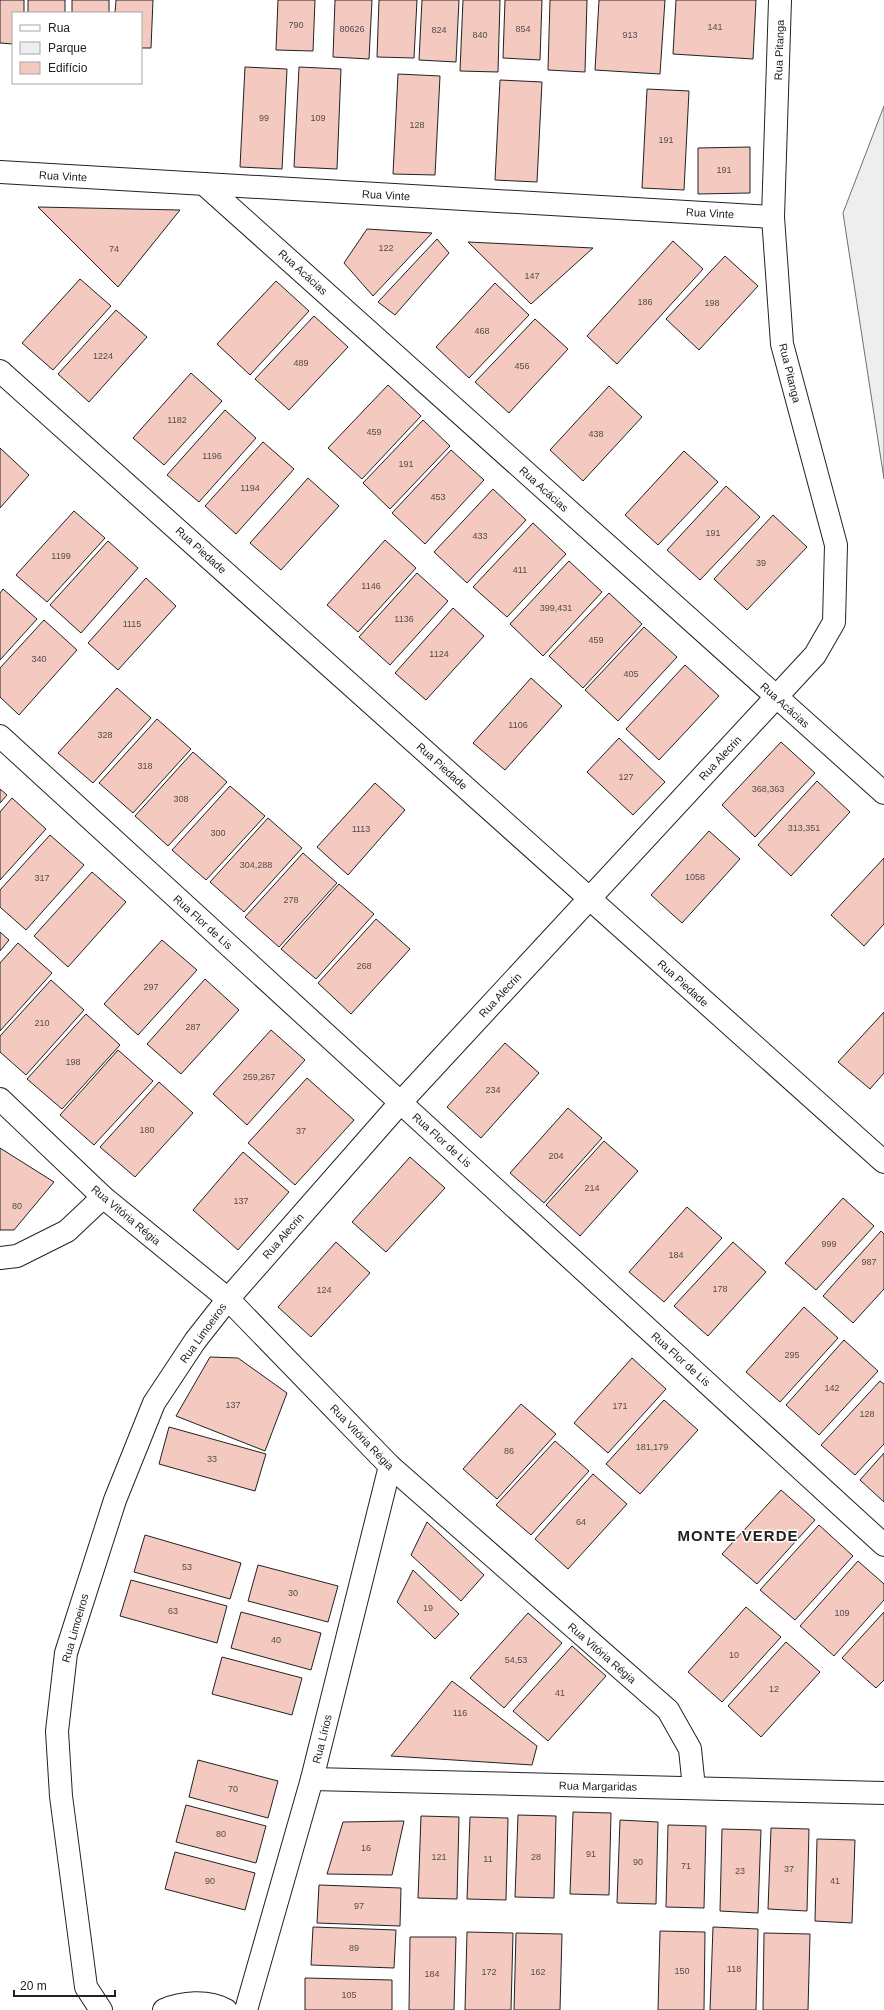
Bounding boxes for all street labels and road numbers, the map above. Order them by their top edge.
street label: Rua Pitanga [772,19,786,80]
street label: Rua Vinte [39,169,87,183]
street label: Rua Vinte [362,188,410,202]
street label: Rua Vinte [686,206,734,220]
street label: Rua Acácias [276,247,330,297]
street label: Rua Pitanga [777,342,803,405]
street label: Rua Acácias [517,464,571,514]
street label: Rua Piedade [173,524,229,576]
street label: Rua Acácias [758,680,812,730]
street label: Rua Alecrin [696,733,744,783]
street label: Rua Piedade [414,740,470,792]
street label: Rua Flor de Lis [171,893,235,952]
street label: Rua Piedade [655,957,711,1009]
street label: Rua Alecrin [476,970,524,1020]
street label: Rua Flor de Lis [410,1111,474,1170]
street label: Rua Vitória Régia [89,1183,163,1248]
street label: Rua Alecrin [260,1211,306,1261]
street label: Rua Limoeiros [177,1300,229,1365]
street label: Rua Flor de Lis [649,1330,713,1389]
street label: Rua Vitória Régia [328,1402,397,1473]
street label: Rua Limoeiros [59,1592,91,1664]
street label: Rua Vitória Régia [566,1620,639,1686]
street label: Rua Lírios [310,1713,334,1765]
street label: Rua Margaridas [559,1779,638,1793]

